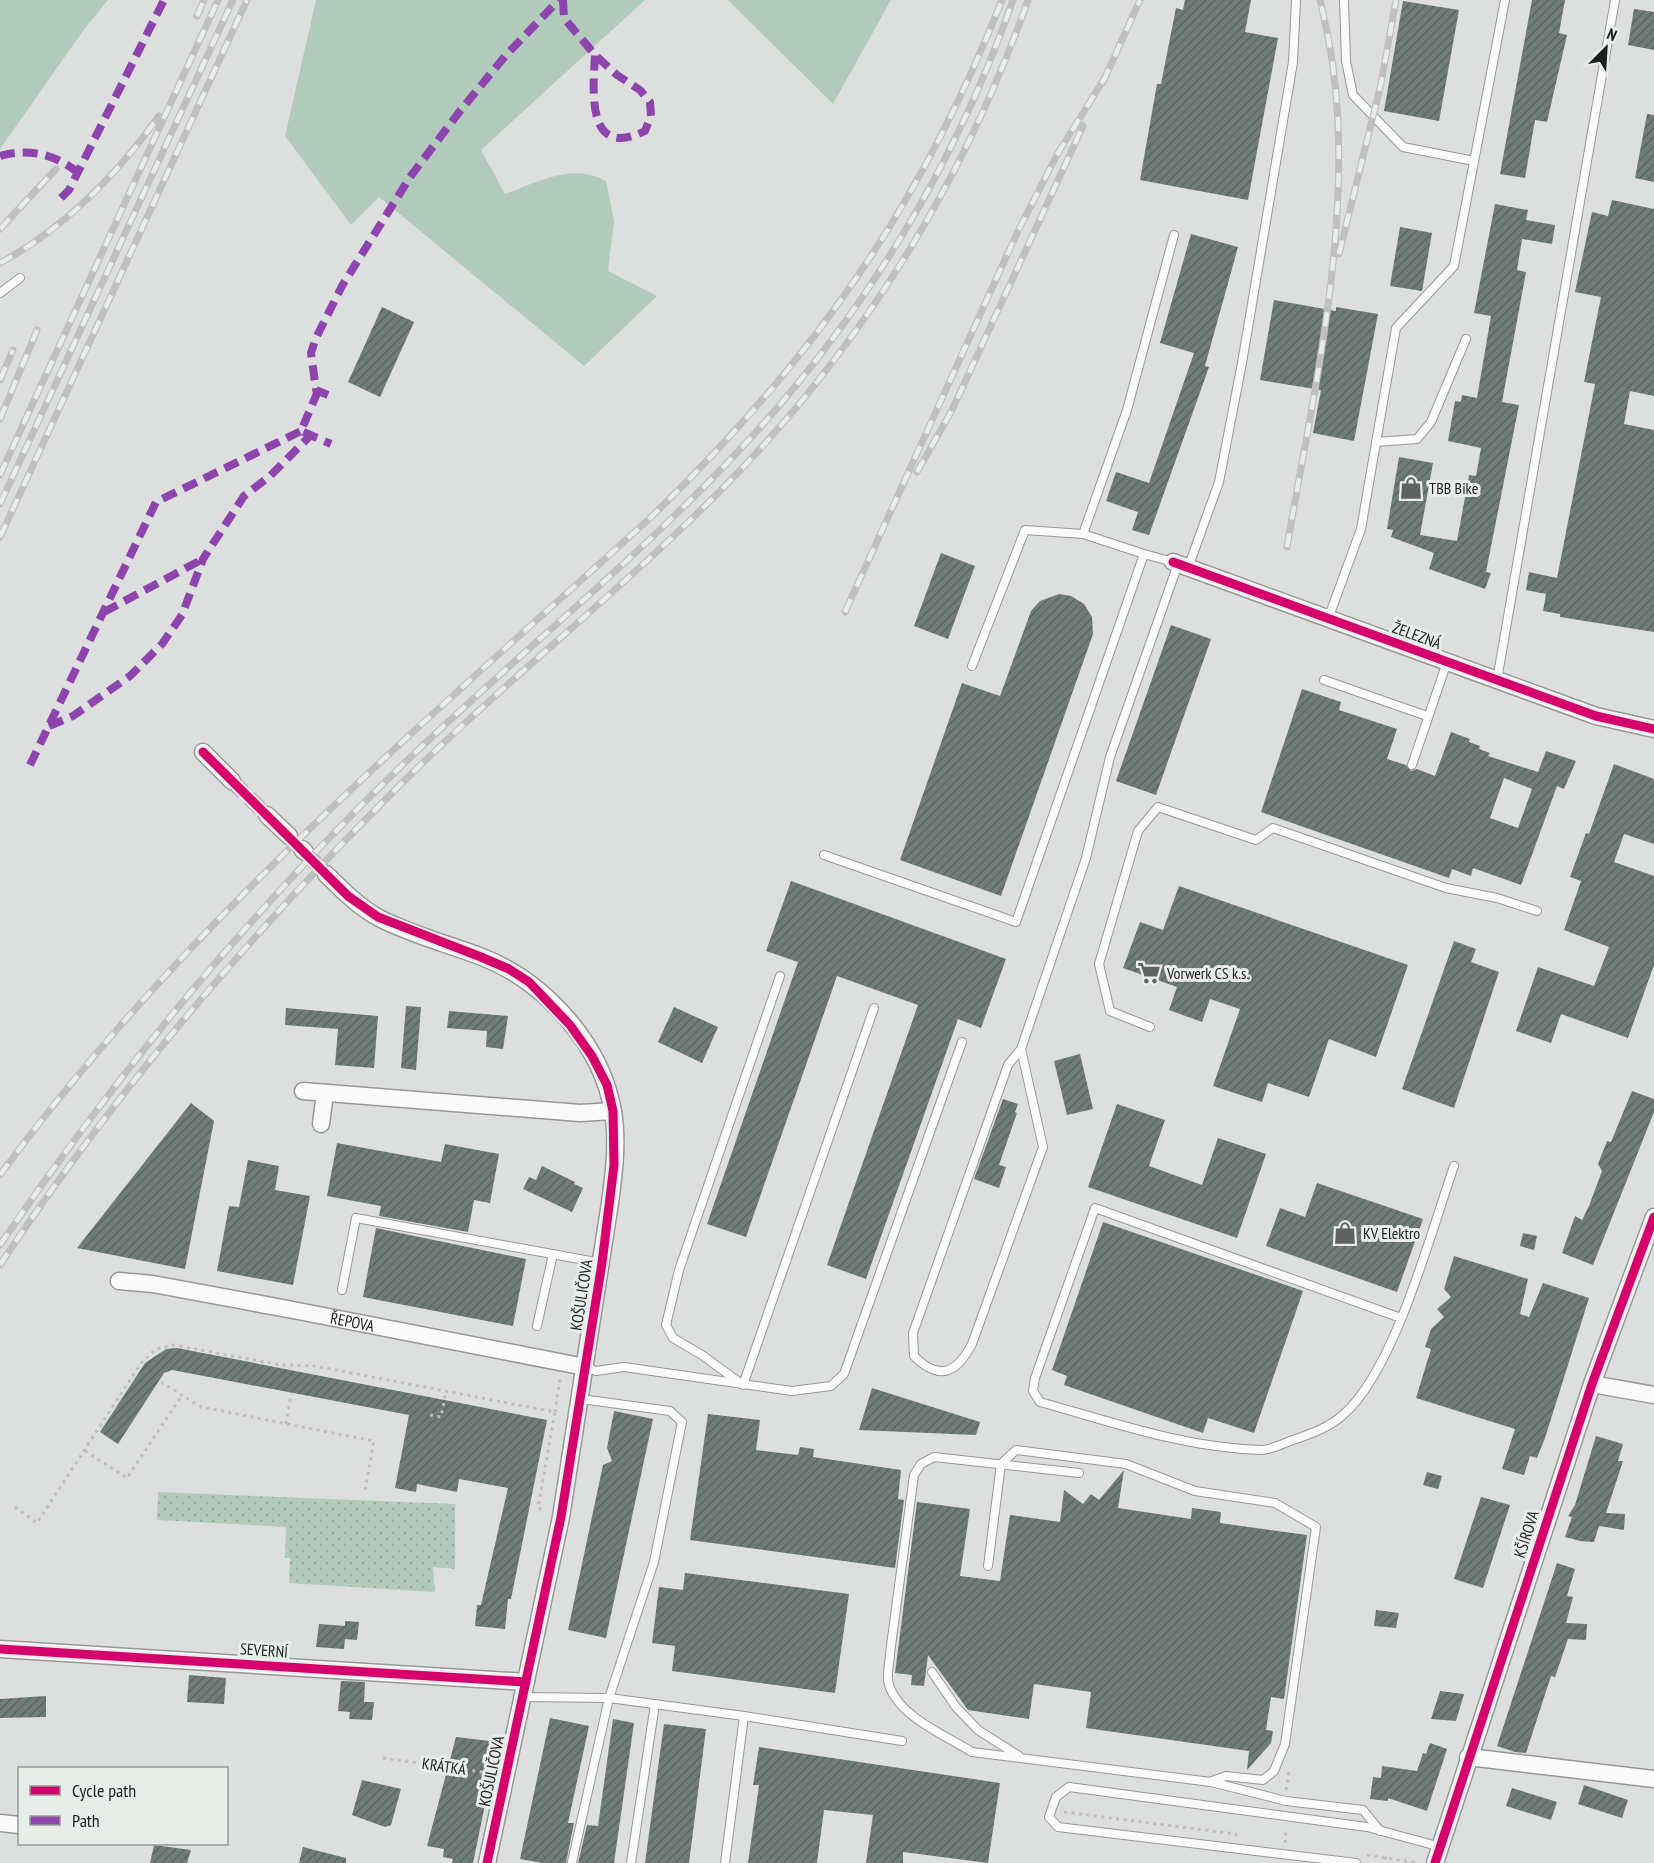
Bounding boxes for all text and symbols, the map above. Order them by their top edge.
north arrow [1576,18,1636,78]
text: N [1604,23,1620,45]
shop icon: TBB Bike [1398,475,1424,501]
place label: TBB Bike [1429,478,1478,498]
street label: ŽELEZNÁ [1390,617,1445,653]
supermarket icon: Vorwerk CS k.s. [1136,960,1162,986]
place label: Vorwerk CS k.s. [1166,963,1249,983]
shop icon: KV Elektro [1332,1220,1358,1246]
place label: KV Elektro [1363,1223,1420,1243]
street label: KOŠULIČOVA [566,1258,597,1332]
street label: ŘEPOVA [329,1308,376,1336]
street label: KŠÍROVA [1509,1507,1543,1560]
street label: SEVERNÍ [239,1638,289,1662]
street label: KOŠULIČOVA [474,1733,508,1808]
street label: KRÁTKÁ [421,1753,468,1779]
legend [18,1767,228,1845]
text: Cycle path [72,1779,136,1802]
text: Path [72,1809,100,1832]

